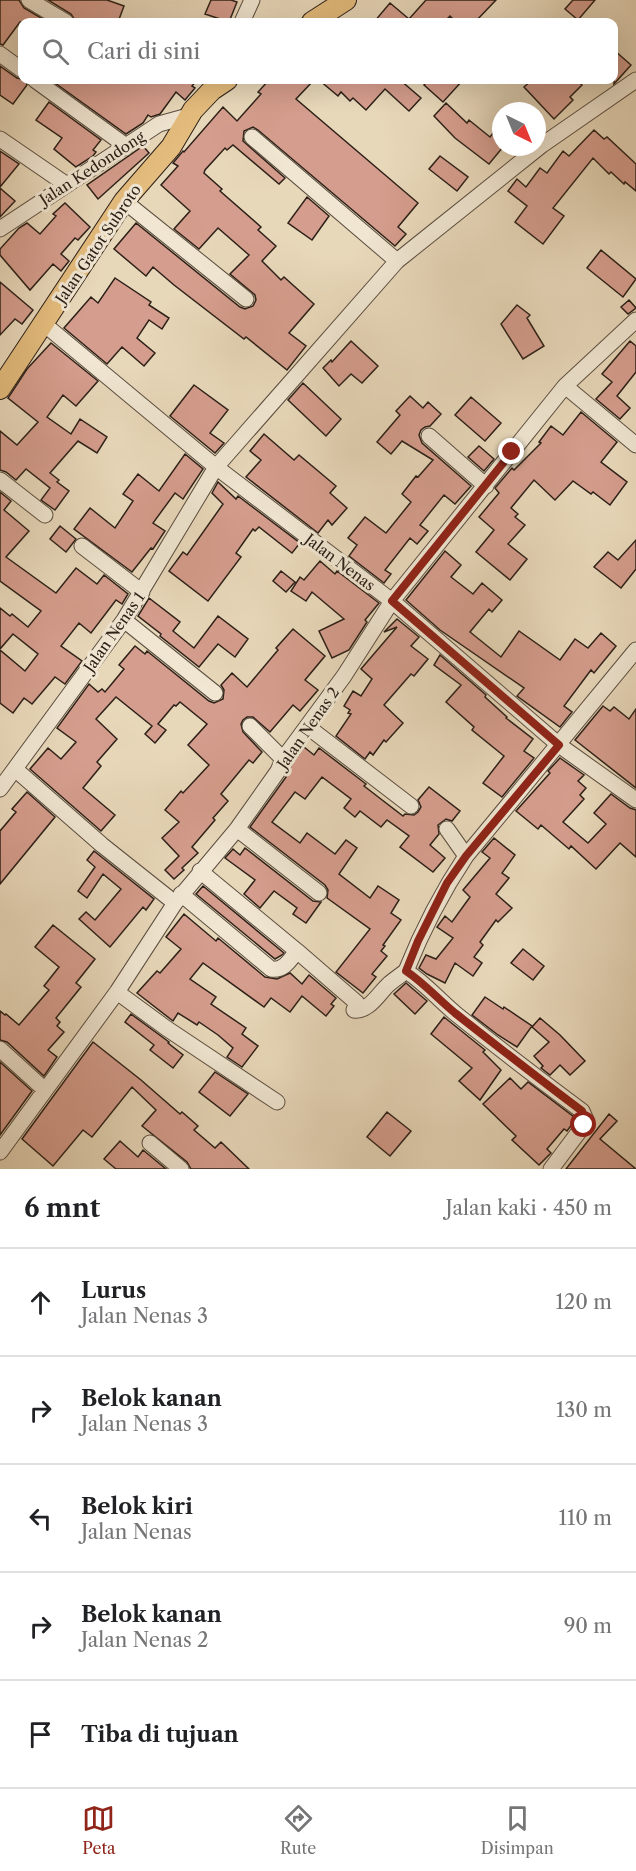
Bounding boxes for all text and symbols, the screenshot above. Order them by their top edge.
search box [18,18,618,84]
icon: search [39,35,72,68]
text: Cari di sini [87,38,200,65]
north arrow [492,102,546,156]
street label: Jalan Kedondong [34,127,148,210]
street label: Jalan Gatot Subroto [50,181,145,309]
route end [498,438,524,464]
street label: Jalan Nenas [300,528,379,595]
street label: Jalan Nenas 1 [78,588,149,677]
street label: Jalan Nenas 2 [272,683,343,774]
route start [570,1111,596,1137]
text: 6 mnt [24,1192,100,1224]
text: Jalan kaki · 450 m [446,1196,612,1220]
text: Lurus [81,1277,146,1304]
icon: ahead [24,1286,57,1319]
text: 120 m [555,1290,612,1314]
text: Jalan Nenas 3 [81,1304,208,1328]
text: Belok kanan [81,1385,222,1412]
icon: right [24,1394,57,1427]
text: 130 m [556,1398,612,1422]
text: Jalan Nenas 3 [81,1412,208,1436]
text: Belok kiri [81,1493,193,1520]
icon: left [24,1502,57,1535]
text: 110 m [559,1506,612,1530]
text: Jalan Nenas [81,1520,192,1544]
text: Belok kanan [81,1601,222,1628]
icon: right [24,1610,57,1643]
text: 90 m [564,1614,612,1638]
text: Jalan Nenas 2 [81,1628,209,1652]
icon: arrive [24,1718,57,1751]
text: Tiba di tujuan [81,1721,239,1748]
tab: Peta [82,1802,116,1858]
tab: Rute [280,1802,316,1858]
tab: Disimpan [481,1802,554,1858]

